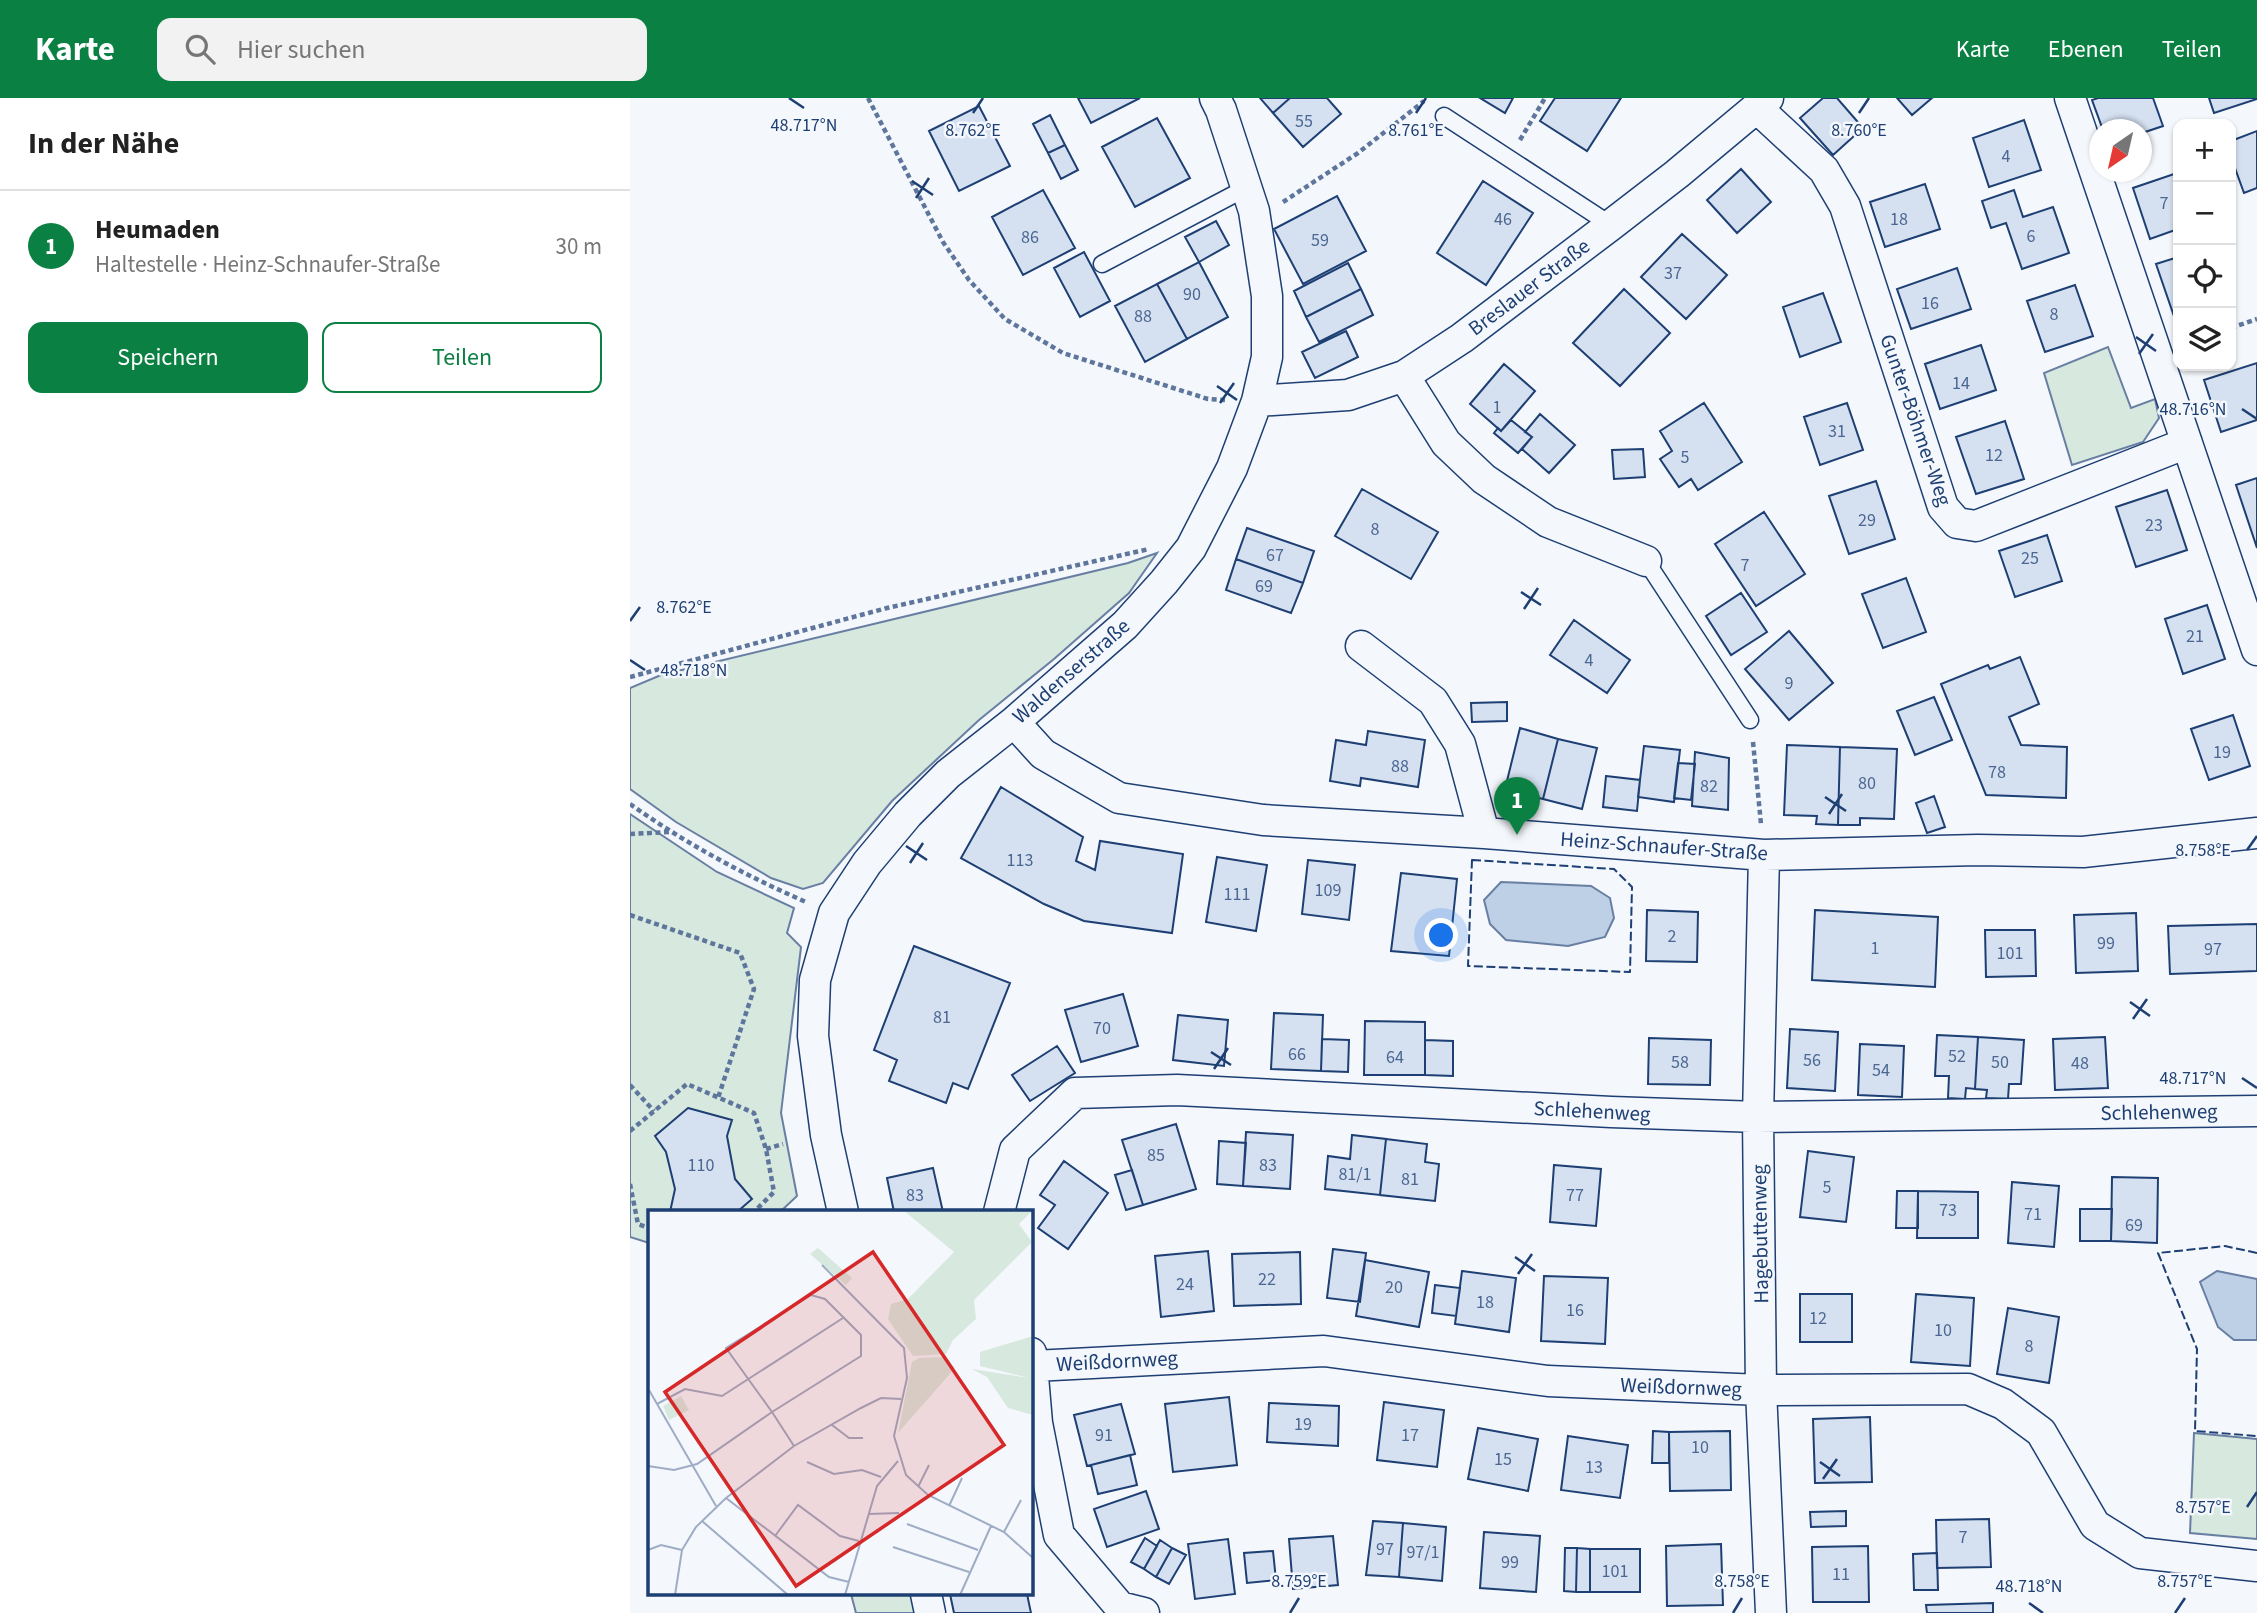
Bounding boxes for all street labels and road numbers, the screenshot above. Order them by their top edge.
street label: Breslauer Straße [1462,231,1596,343]
street label: Gunter-Böhmer-Weg [1873,330,1960,510]
street label: Waldenserstraße [1006,611,1136,731]
street label: Heinz-Schnaufer-Straße [1559,824,1769,868]
street label: Schlehenweg [1533,1093,1652,1129]
street label: Schlehenweg [2100,1096,2218,1128]
street label: Hagebuttenweg [1744,1164,1776,1304]
street label: Weißdornweg [1055,1343,1179,1379]
street label: Weißdornweg [1620,1370,1743,1404]

